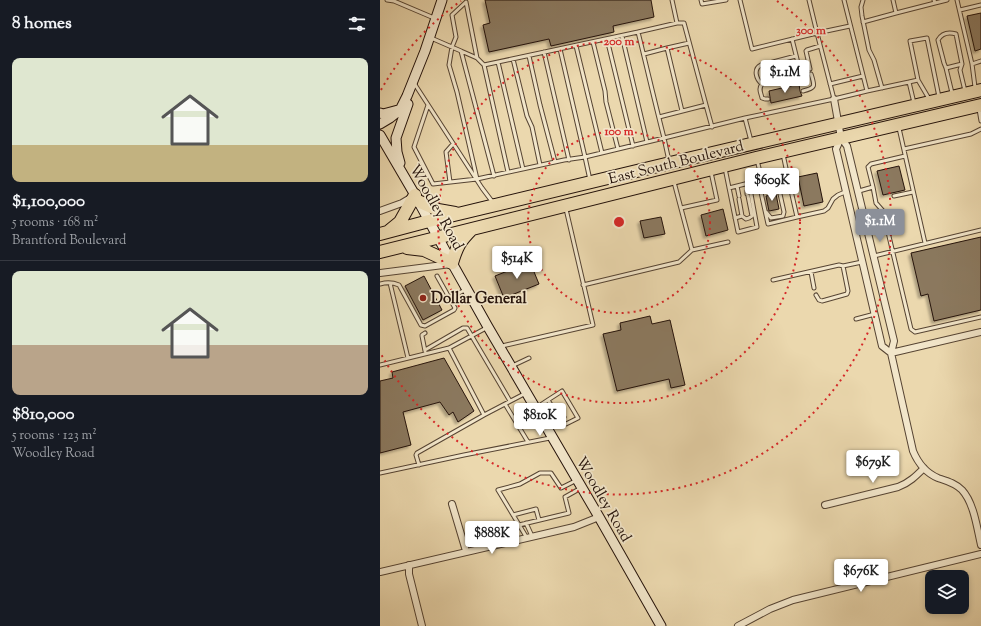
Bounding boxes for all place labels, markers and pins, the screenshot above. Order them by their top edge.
pin: $1.1M [757,60,813,94]
pin: $609K [744,168,800,202]
pin: $1.1M [852,209,908,243]
centre of rings [612,215,626,229]
pin: $514K [489,246,545,280]
place label: Dollar General [431,289,527,310]
marker: Dollar General [418,293,428,303]
pin: $810K [512,403,568,437]
pin: $679K [845,450,901,484]
pin: $888K [464,521,520,555]
pin: $676K [833,559,889,593]

